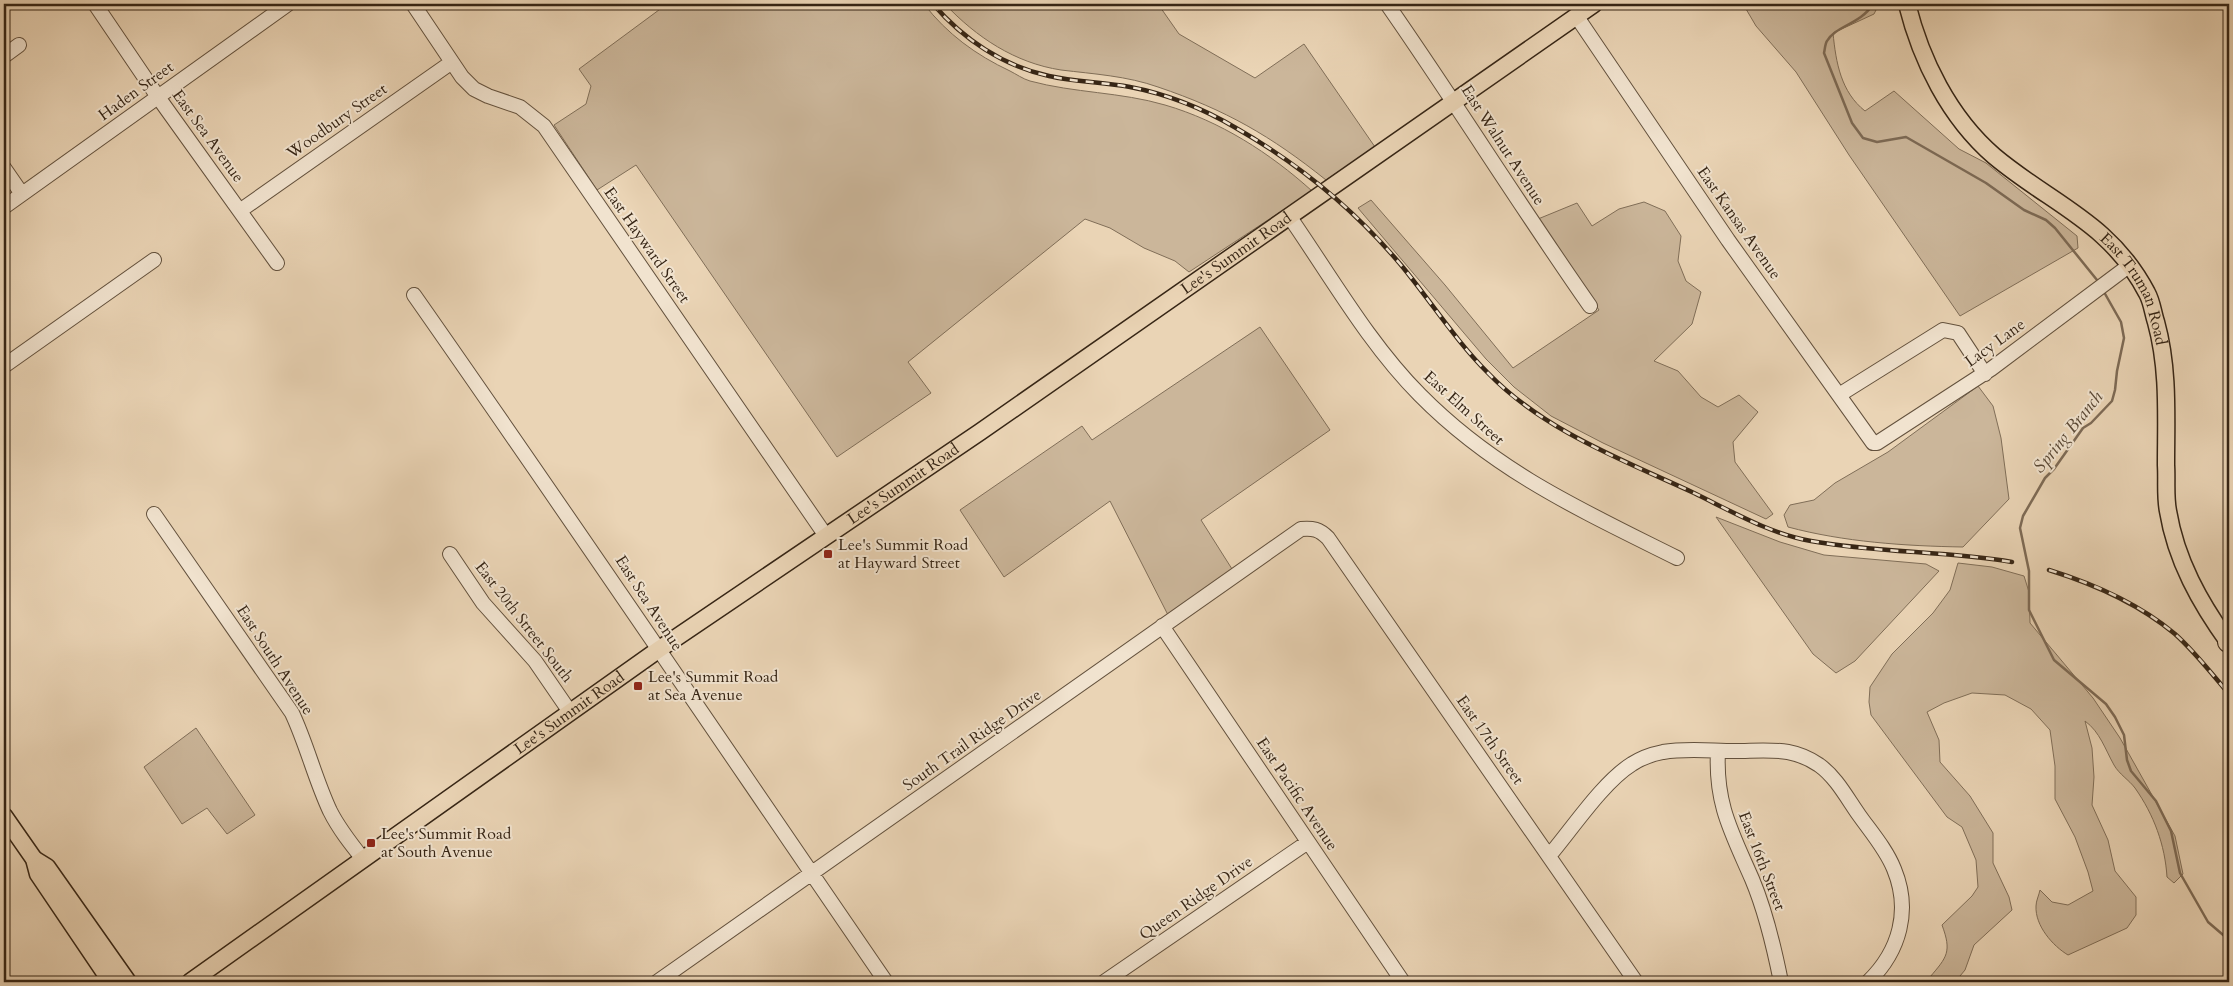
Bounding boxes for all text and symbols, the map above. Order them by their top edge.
street label: Haden Street [94,56,178,126]
street label: Woodbury Street [282,78,392,164]
street label: East Walnut Avenue [1456,81,1550,209]
street label: East Sea Avenue [167,85,249,187]
street label: East Kansas Avenue [1692,162,1786,284]
street label: East Hayward Street [599,183,695,307]
street label: Lee's Summit Road [1176,207,1296,300]
street label: East Truman Road [2095,228,2172,348]
street label: Lacy Lane [1960,314,2030,372]
street label: East Elm Street [1419,366,1509,450]
water label: Spring Branch [2027,385,2109,478]
street label: Lee's Summit Road [843,438,964,530]
place label: Lee's Summit Road at Hayward Street [838,534,969,574]
marker: Lee's Summit Road at Hayward Street [822,548,834,560]
street label: East Sea Avenue [610,551,688,655]
street label: East 20th Street South [470,557,578,687]
street label: East South Avenue [231,601,319,719]
street label: Lee's Summit Road [510,666,629,760]
place label: Lee's Summit Road at Sea Avenue [648,666,779,706]
marker: Lee's Summit Road at Sea Avenue [632,680,644,692]
street label: South Trail Ridge Drive [898,684,1046,796]
street label: East 17th Street [1451,691,1529,789]
street label: East Pacific Avenue [1251,733,1343,855]
street label: East 16th Street [1733,808,1791,914]
place label: Lee's Summit Road at South Avenue [381,823,512,863]
marker: Lee's Summit Road at South Avenue [365,837,377,849]
street label: Queen Ridge Drive [1135,851,1257,945]

